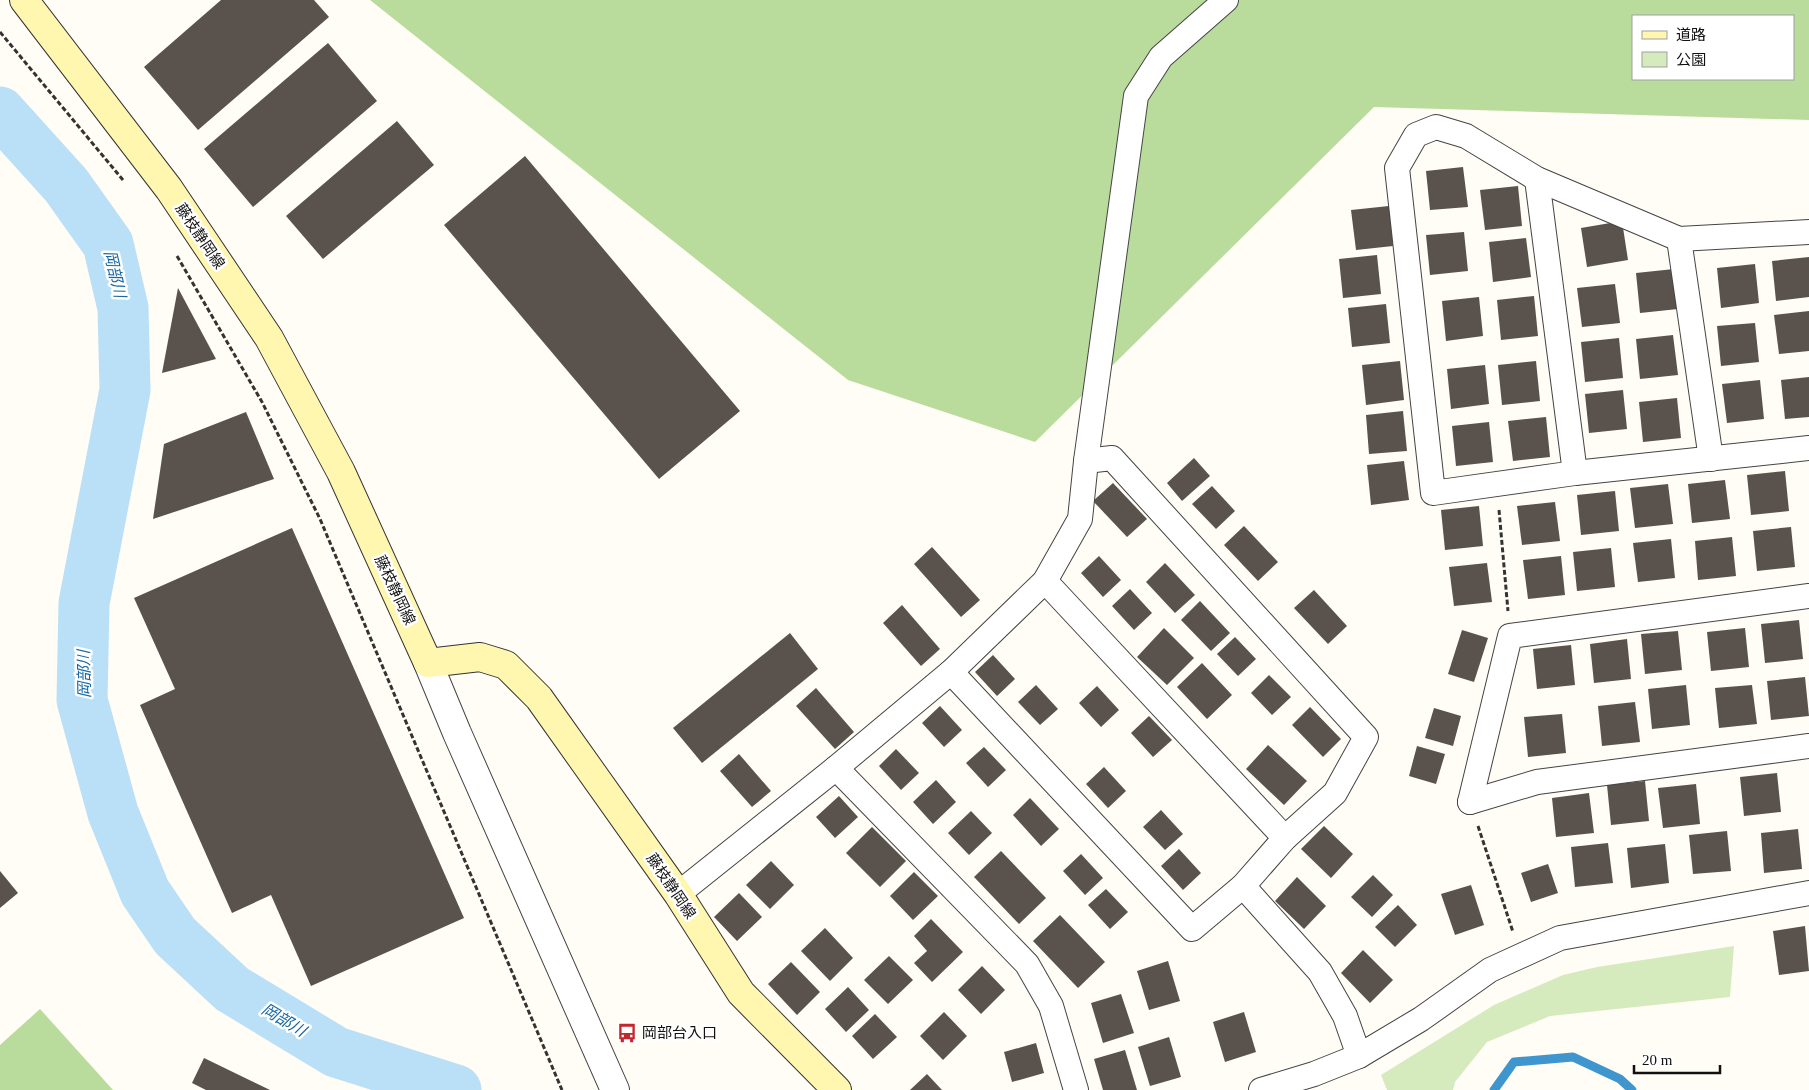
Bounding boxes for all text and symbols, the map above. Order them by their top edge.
legend [1632,15,1794,80]
text: 道路 [1676,27,1706,43]
text: 公園 [1676,52,1706,68]
street label: 藤枝静岡線 [172,200,228,272]
water label: 岡部川 [101,249,129,301]
street label: 藤枝静岡線 [372,553,418,627]
water label: 岡部川 [75,648,93,698]
street label: 藤枝静岡線 [643,850,699,922]
water label: 岡部川 [259,1000,311,1041]
bus stop icon: 岡部台入口 [616,1022,638,1044]
place label: 岡部台入口 [642,1025,717,1041]
scale bar [1634,1042,1720,1074]
text: 20 m [1642,1052,1673,1068]

